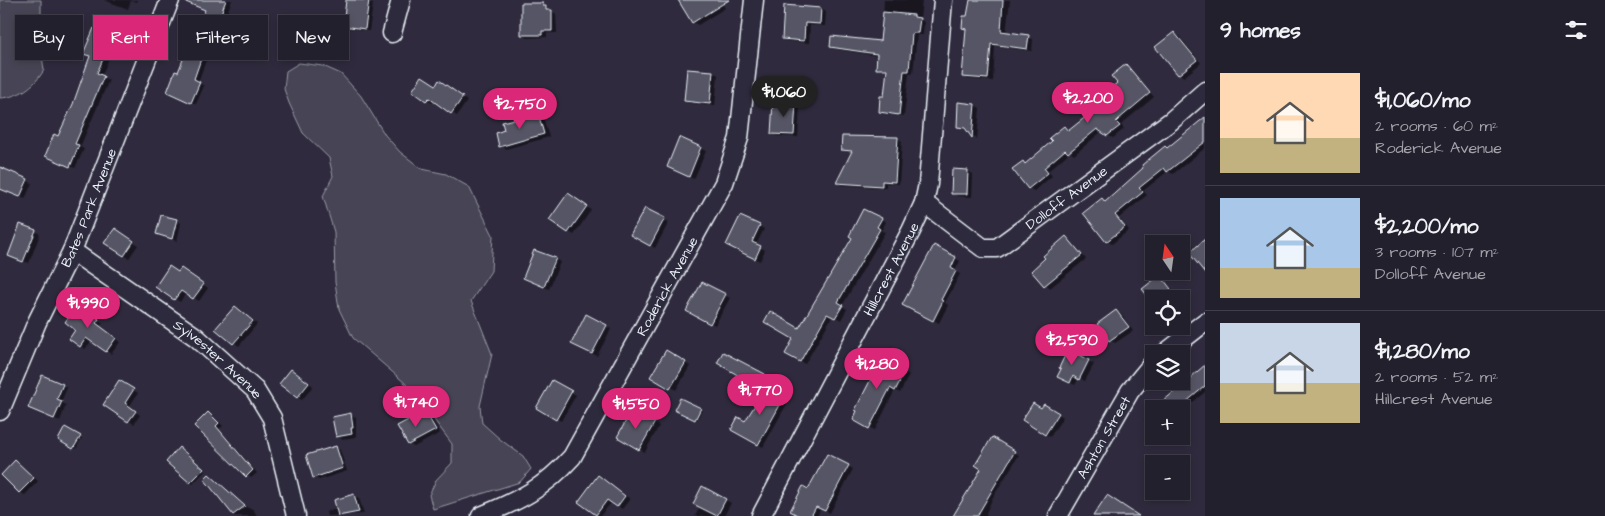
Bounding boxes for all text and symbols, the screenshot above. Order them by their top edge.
chip: Buy [15,15,83,60]
chip: Rent [93,15,168,60]
chip: Filters [178,15,268,60]
chip: New [278,15,349,60]
text: 9 homes [1220,16,1301,45]
icon: filters [1562,16,1590,44]
pin: $1,060 [743,76,825,118]
text: $1,060 [762,81,806,103]
pin: $2,200 [1047,82,1129,124]
text: $1,060/mo [1375,86,1470,115]
text: $2,200 [1063,87,1113,109]
pin: $2,750 [479,88,561,130]
text: $2,750 [494,93,546,115]
icon: home [1260,93,1320,153]
text: 2 rooms · 60 m² [1375,115,1498,137]
text: Roderick Avenue [1375,137,1502,159]
street label: Bates Park Avenue [57,145,122,271]
street label: Dolloff Avenue [1022,161,1112,235]
text: $2,200/mo [1375,212,1479,241]
icon: home [1260,218,1320,278]
street label: Hillcrest Avenue [859,219,925,320]
street label: Roderick Avenue [632,233,704,340]
north arrow [1145,235,1190,280]
map controls [1145,235,1190,500]
text: 3 rooms · 107 m² [1375,241,1499,263]
text: Dolloff Avenue [1375,263,1486,285]
pin: $1,990 [47,286,129,329]
button: locate [1145,290,1190,335]
text: $1,990 [67,292,109,314]
street label: Sylvester Avenue [169,315,267,403]
pin: $2,590 [1031,324,1113,366]
text: $2,590 [1046,329,1098,351]
text: $1,280/mo [1375,337,1470,366]
icon: home [1260,343,1320,403]
button: layers [1145,345,1190,390]
pin: $1,280 [836,348,918,390]
text: $1,280 [855,353,899,375]
text: 2 rooms · 52 m² [1375,366,1498,388]
pin: $1,770 [719,374,801,416]
text: $1,770 [738,379,782,401]
pin: $1,740 [375,386,457,428]
pin: $1,550 [595,388,677,430]
text: Hillcrest Avenue [1375,388,1493,410]
text: $1,740 [394,391,438,413]
street label: Ashton Street [1073,392,1136,483]
text: $1,550 [613,393,659,415]
button: + [1145,400,1190,445]
button: − [1145,455,1190,500]

